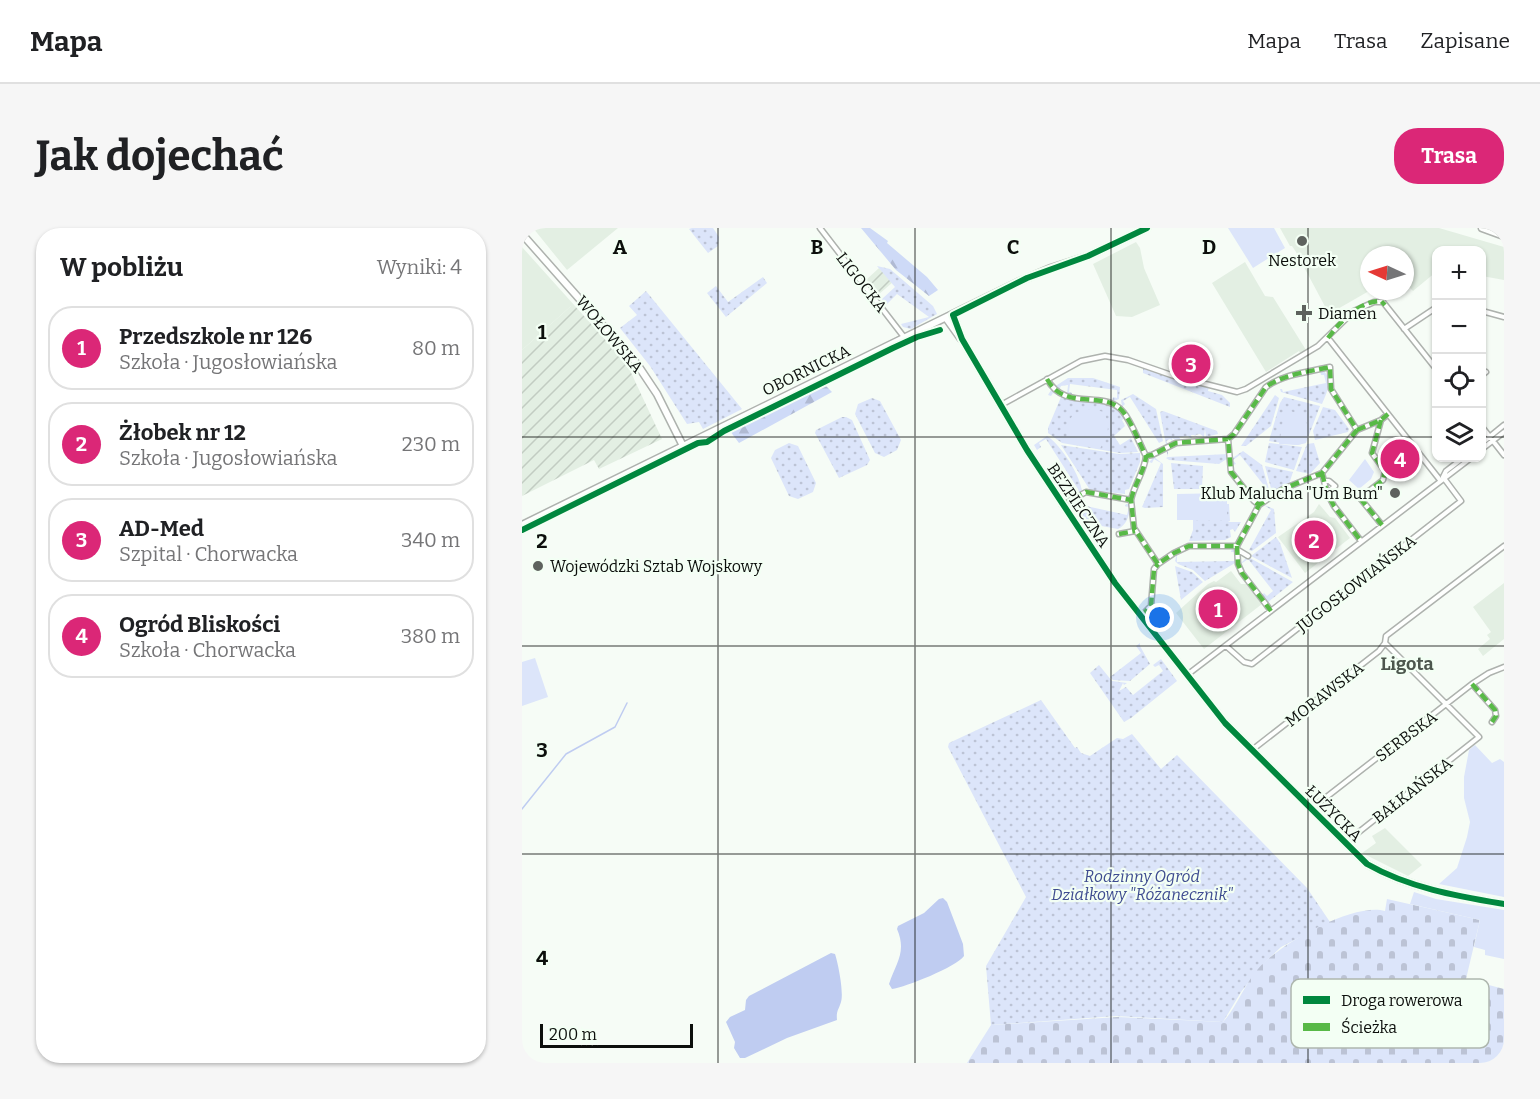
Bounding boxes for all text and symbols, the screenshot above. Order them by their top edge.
text: Mapa [30,25,103,58]
text: Mapa [1247,28,1301,54]
text: Trasa [1334,28,1387,54]
text: Zapisane [1420,28,1510,54]
button: Trasa [1394,128,1504,184]
text: Jak dojechać [36,131,284,181]
marker: Nestorek [1295,234,1309,248]
text: A [613,235,628,259]
text: B [811,235,824,259]
text: C [1007,235,1019,259]
text: D [1202,235,1216,259]
north arrow [1360,246,1414,300]
map controls [1432,246,1486,462]
button: + [1432,246,1486,300]
street label: LIGOCKA [832,248,891,317]
place label: Nestorek [1268,251,1336,270]
text: W pobliżu [60,252,183,283]
text: Wyniki: 4 [377,255,462,279]
street label: WOŁOWSKA [572,292,648,377]
button: − [1432,300,1486,354]
marker: Diamen [1295,304,1313,322]
place label: Diamen [1318,304,1377,323]
text: 1 [538,320,547,344]
text: Przedszkole nr 126 [119,323,312,350]
text: 1 [77,336,86,360]
text: 80 m [412,336,460,360]
street label: OBORNICKA [759,341,854,400]
pin: 3 [1172,342,1210,386]
text: Szkoła · Jugosłowiańska [119,350,338,374]
button: locate [1432,354,1486,408]
button: layers [1432,408,1486,462]
text: Żłobek nr 12 [119,419,246,446]
text: 2 [76,432,87,456]
text: 230 m [402,432,460,456]
pin: 4 [1380,436,1420,482]
text: Szkoła · Jugosłowiańska [119,446,338,470]
street label: BEZPIECZNA [1043,460,1114,551]
place label: Klub Malucha "Um Bum" [1200,484,1383,503]
marker: Klub Malucha "Um Bum" [1388,486,1402,500]
text: AD-Med [119,515,204,542]
pin: 2 [1294,518,1334,562]
text: 3 [76,528,87,552]
text: 340 m [401,528,460,552]
text: 2 [536,529,548,553]
street label: JUGOSŁOWIAŃSKA [1291,530,1420,636]
text: Szpital · Chorwacka [119,542,298,566]
place label: Wojewódzki Sztab Wojskowy [550,557,763,576]
marker: Wojewódzki Sztab Wojskowy [531,559,545,573]
pin: 1 [1198,586,1238,632]
your location [1145,603,1174,632]
text: Ogród Bliskości [119,611,280,638]
text: 4 [75,624,88,648]
text: 380 m [401,624,460,648]
text: Szkoła · Chorwacka [119,638,296,662]
district label: Ligota [1380,653,1434,675]
street label: MORAWSKA [1281,658,1368,731]
street label: SERBSKA [1372,707,1441,766]
text: 3 [536,738,548,762]
street label: BAŁKAŃSKA [1368,752,1456,827]
street label: ŁUŻYCKA [1302,781,1366,846]
park label: Rodzinny Ogród Działkowy "Różanecznik" [1051,867,1234,904]
text: 4 [536,946,548,970]
legend [1291,979,1489,1048]
text: Droga rowerowa [1341,991,1463,1010]
text: Ścieżka [1341,1017,1397,1037]
scale bar [540,1021,693,1048]
text: 200 m [549,1025,597,1044]

